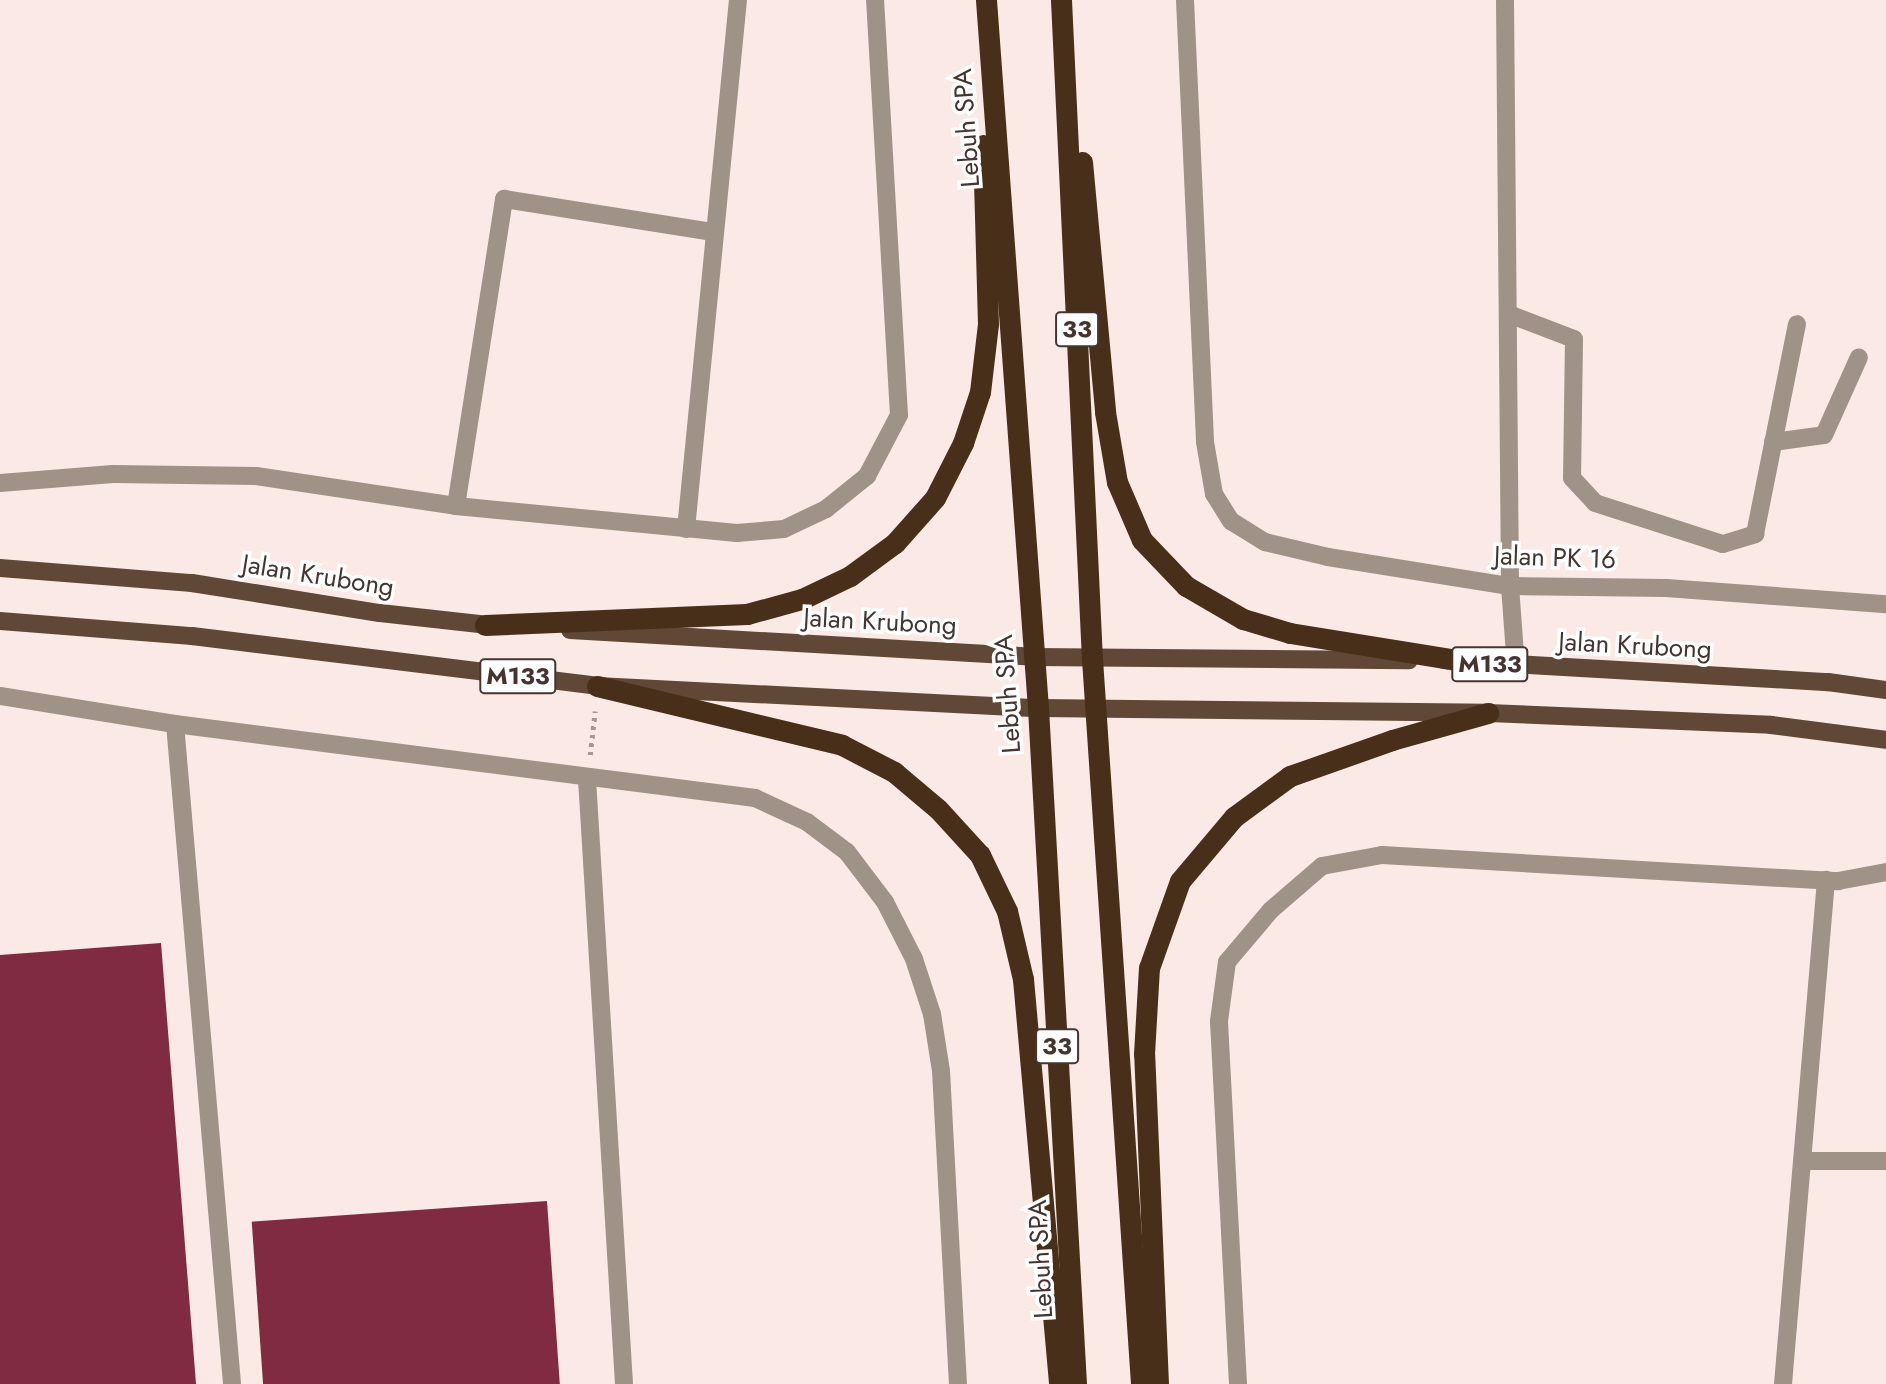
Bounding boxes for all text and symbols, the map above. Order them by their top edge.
street label: Lebuh SPA [947,68,987,188]
road number: 33 [1054,308,1100,350]
street label: Jalan PK 16 [1493,540,1617,576]
street label: Jalan Krubong [240,549,396,603]
street label: Jalan Krubong [803,602,957,642]
street label: Jalan Krubong [1558,626,1712,666]
street label: Lebuh SPA [988,634,1028,754]
road number: M133 [1450,644,1530,684]
road number: M133 [478,656,558,696]
road number: 33 [1034,1026,1080,1066]
street label: Lebuh SPA [1022,1199,1060,1319]

